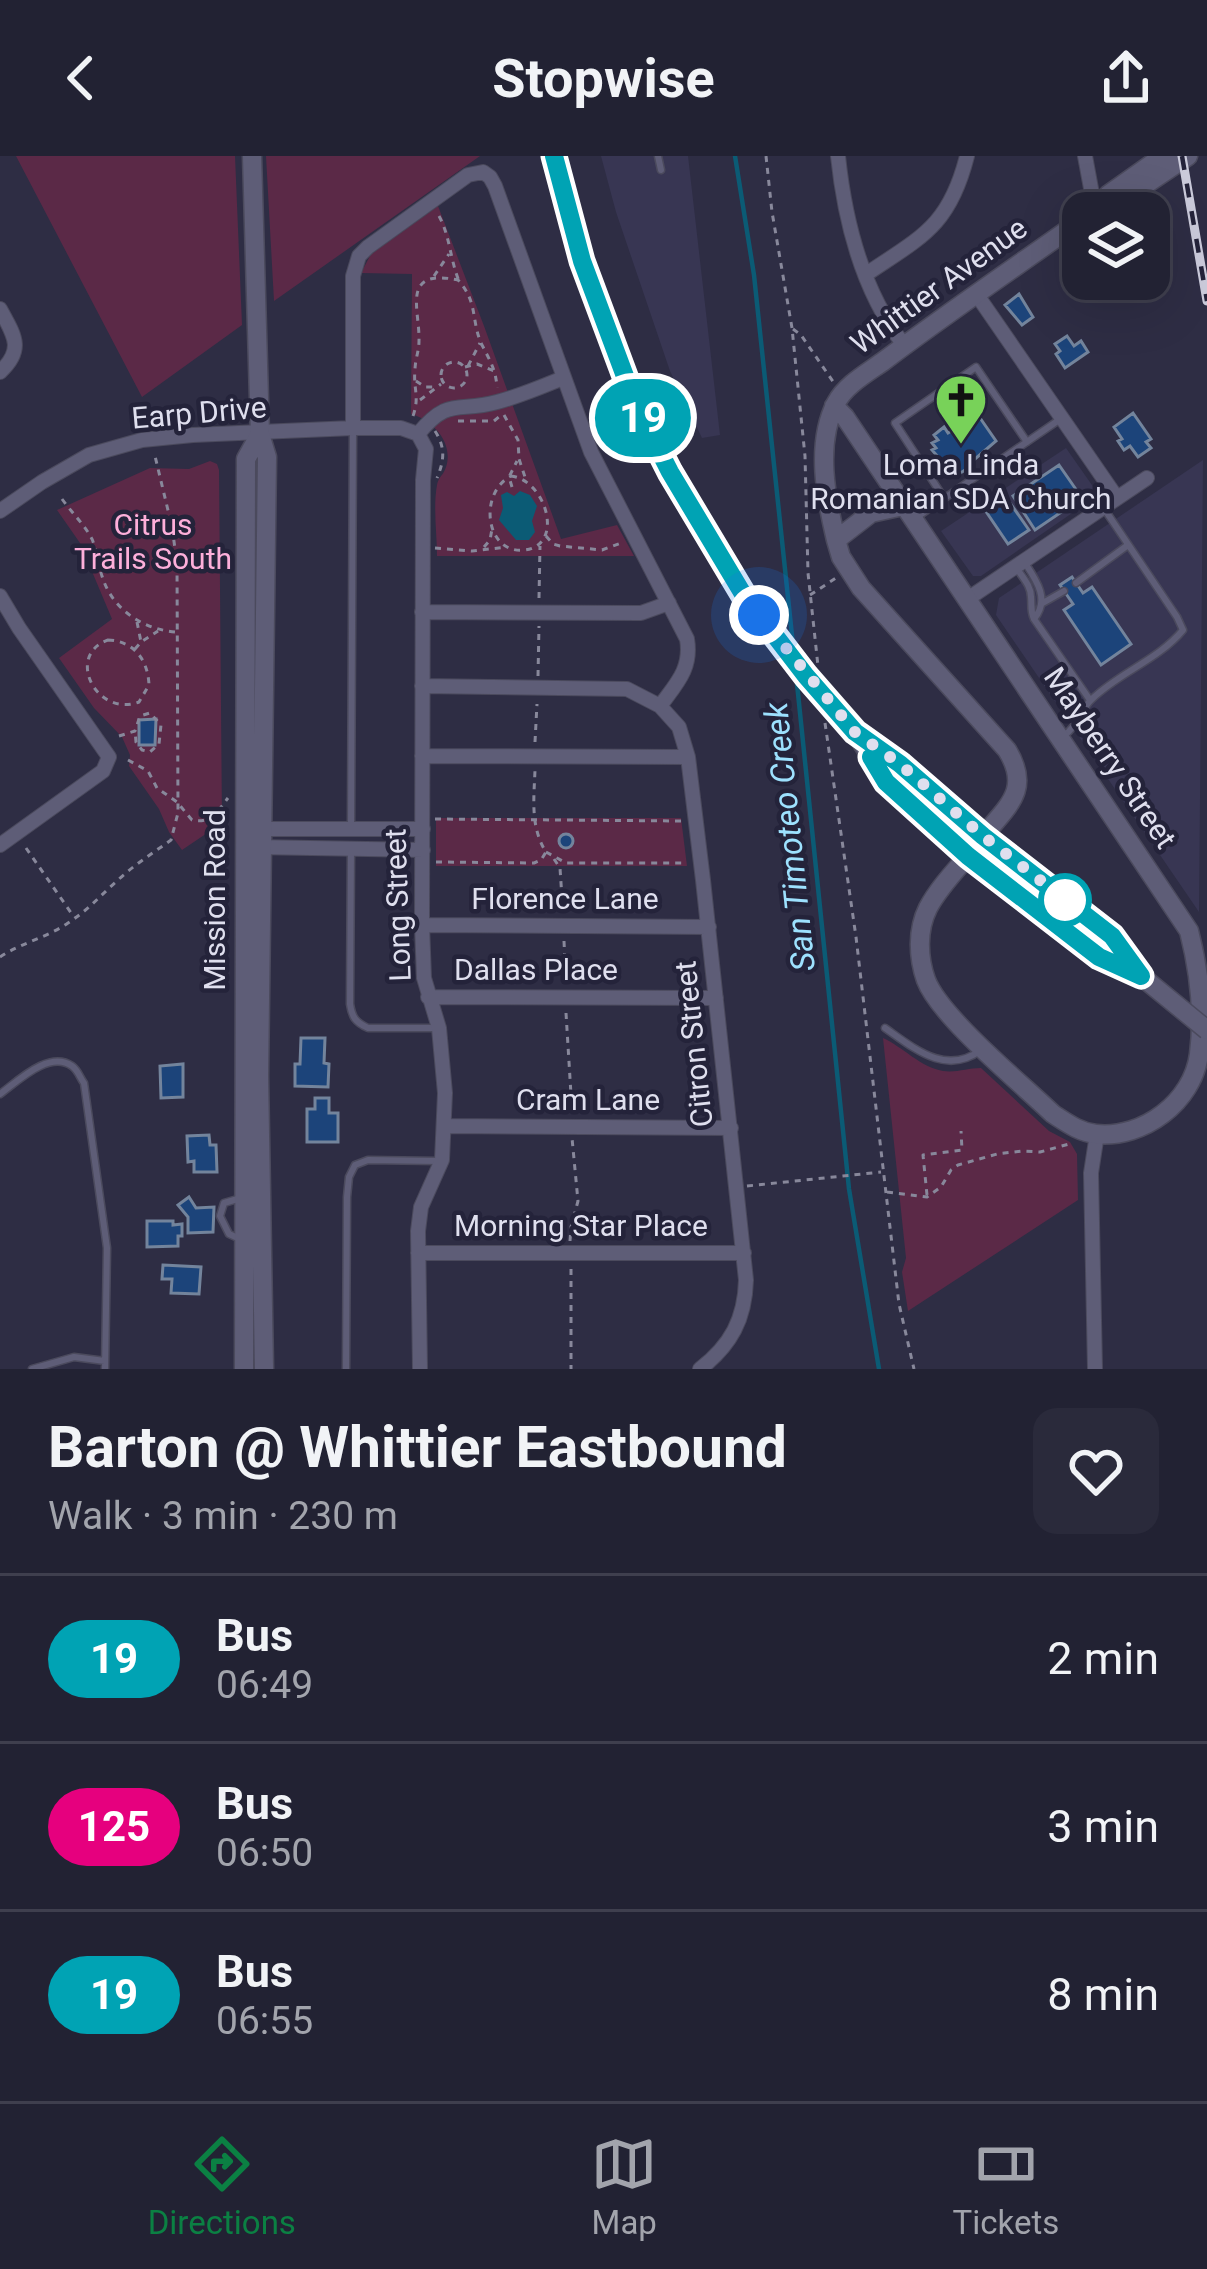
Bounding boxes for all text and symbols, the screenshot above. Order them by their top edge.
icon: back [48,45,114,111]
icon: share [1093,45,1159,111]
text: Stopwise [492,47,715,110]
map controls [1062,192,1170,300]
button: layers [1062,192,1170,300]
street label: Whittier Avenue [844,210,1034,361]
church icon: Loma Linda Romanian SDA Church [933,372,989,446]
line badge: 19 [589,379,697,457]
street label: Earp Drive [130,389,268,436]
text: 19 [619,393,667,442]
place label: Loma Linda Romanian SDA Church [810,447,1112,516]
park label: Citrus Trails South [74,507,232,576]
your location [729,585,789,645]
street label: Mayberry Street [1037,661,1184,855]
water label: San Timoteo Creek [756,700,823,973]
street label: Mission Road [197,809,232,991]
street label: Long Street [377,828,418,982]
unlabelled marker [1040,875,1090,925]
street label: Florence Lane [471,881,659,916]
street label: Dallas Place [454,952,618,987]
street label: Citron Street [667,959,720,1129]
street label: Cram Lane [516,1082,660,1117]
street label: Morning Star Place [454,1208,708,1243]
button: heart [1033,1408,1159,1534]
text: Barton @ Whittier Eastbound [48,1414,787,1481]
text: Walk · 3 min · 230 m [48,1493,398,1539]
text: Bus [216,1609,293,1662]
text: 2 min [1047,1632,1159,1685]
text: 19 [90,1634,138,1683]
text: 06:49 [216,1662,313,1708]
text: Bus [216,1777,293,1830]
text: 3 min [1047,1800,1159,1853]
text: 125 [78,1802,150,1851]
text: 06:50 [216,1830,313,1876]
text: Bus [216,1945,293,1998]
text: 8 min [1047,1968,1159,2021]
text: 19 [90,1970,138,2019]
text: 06:55 [216,1998,313,2044]
tab: Directions [148,2131,296,2242]
tab: Map [591,2131,657,2242]
tab: Tickets [953,2131,1059,2242]

